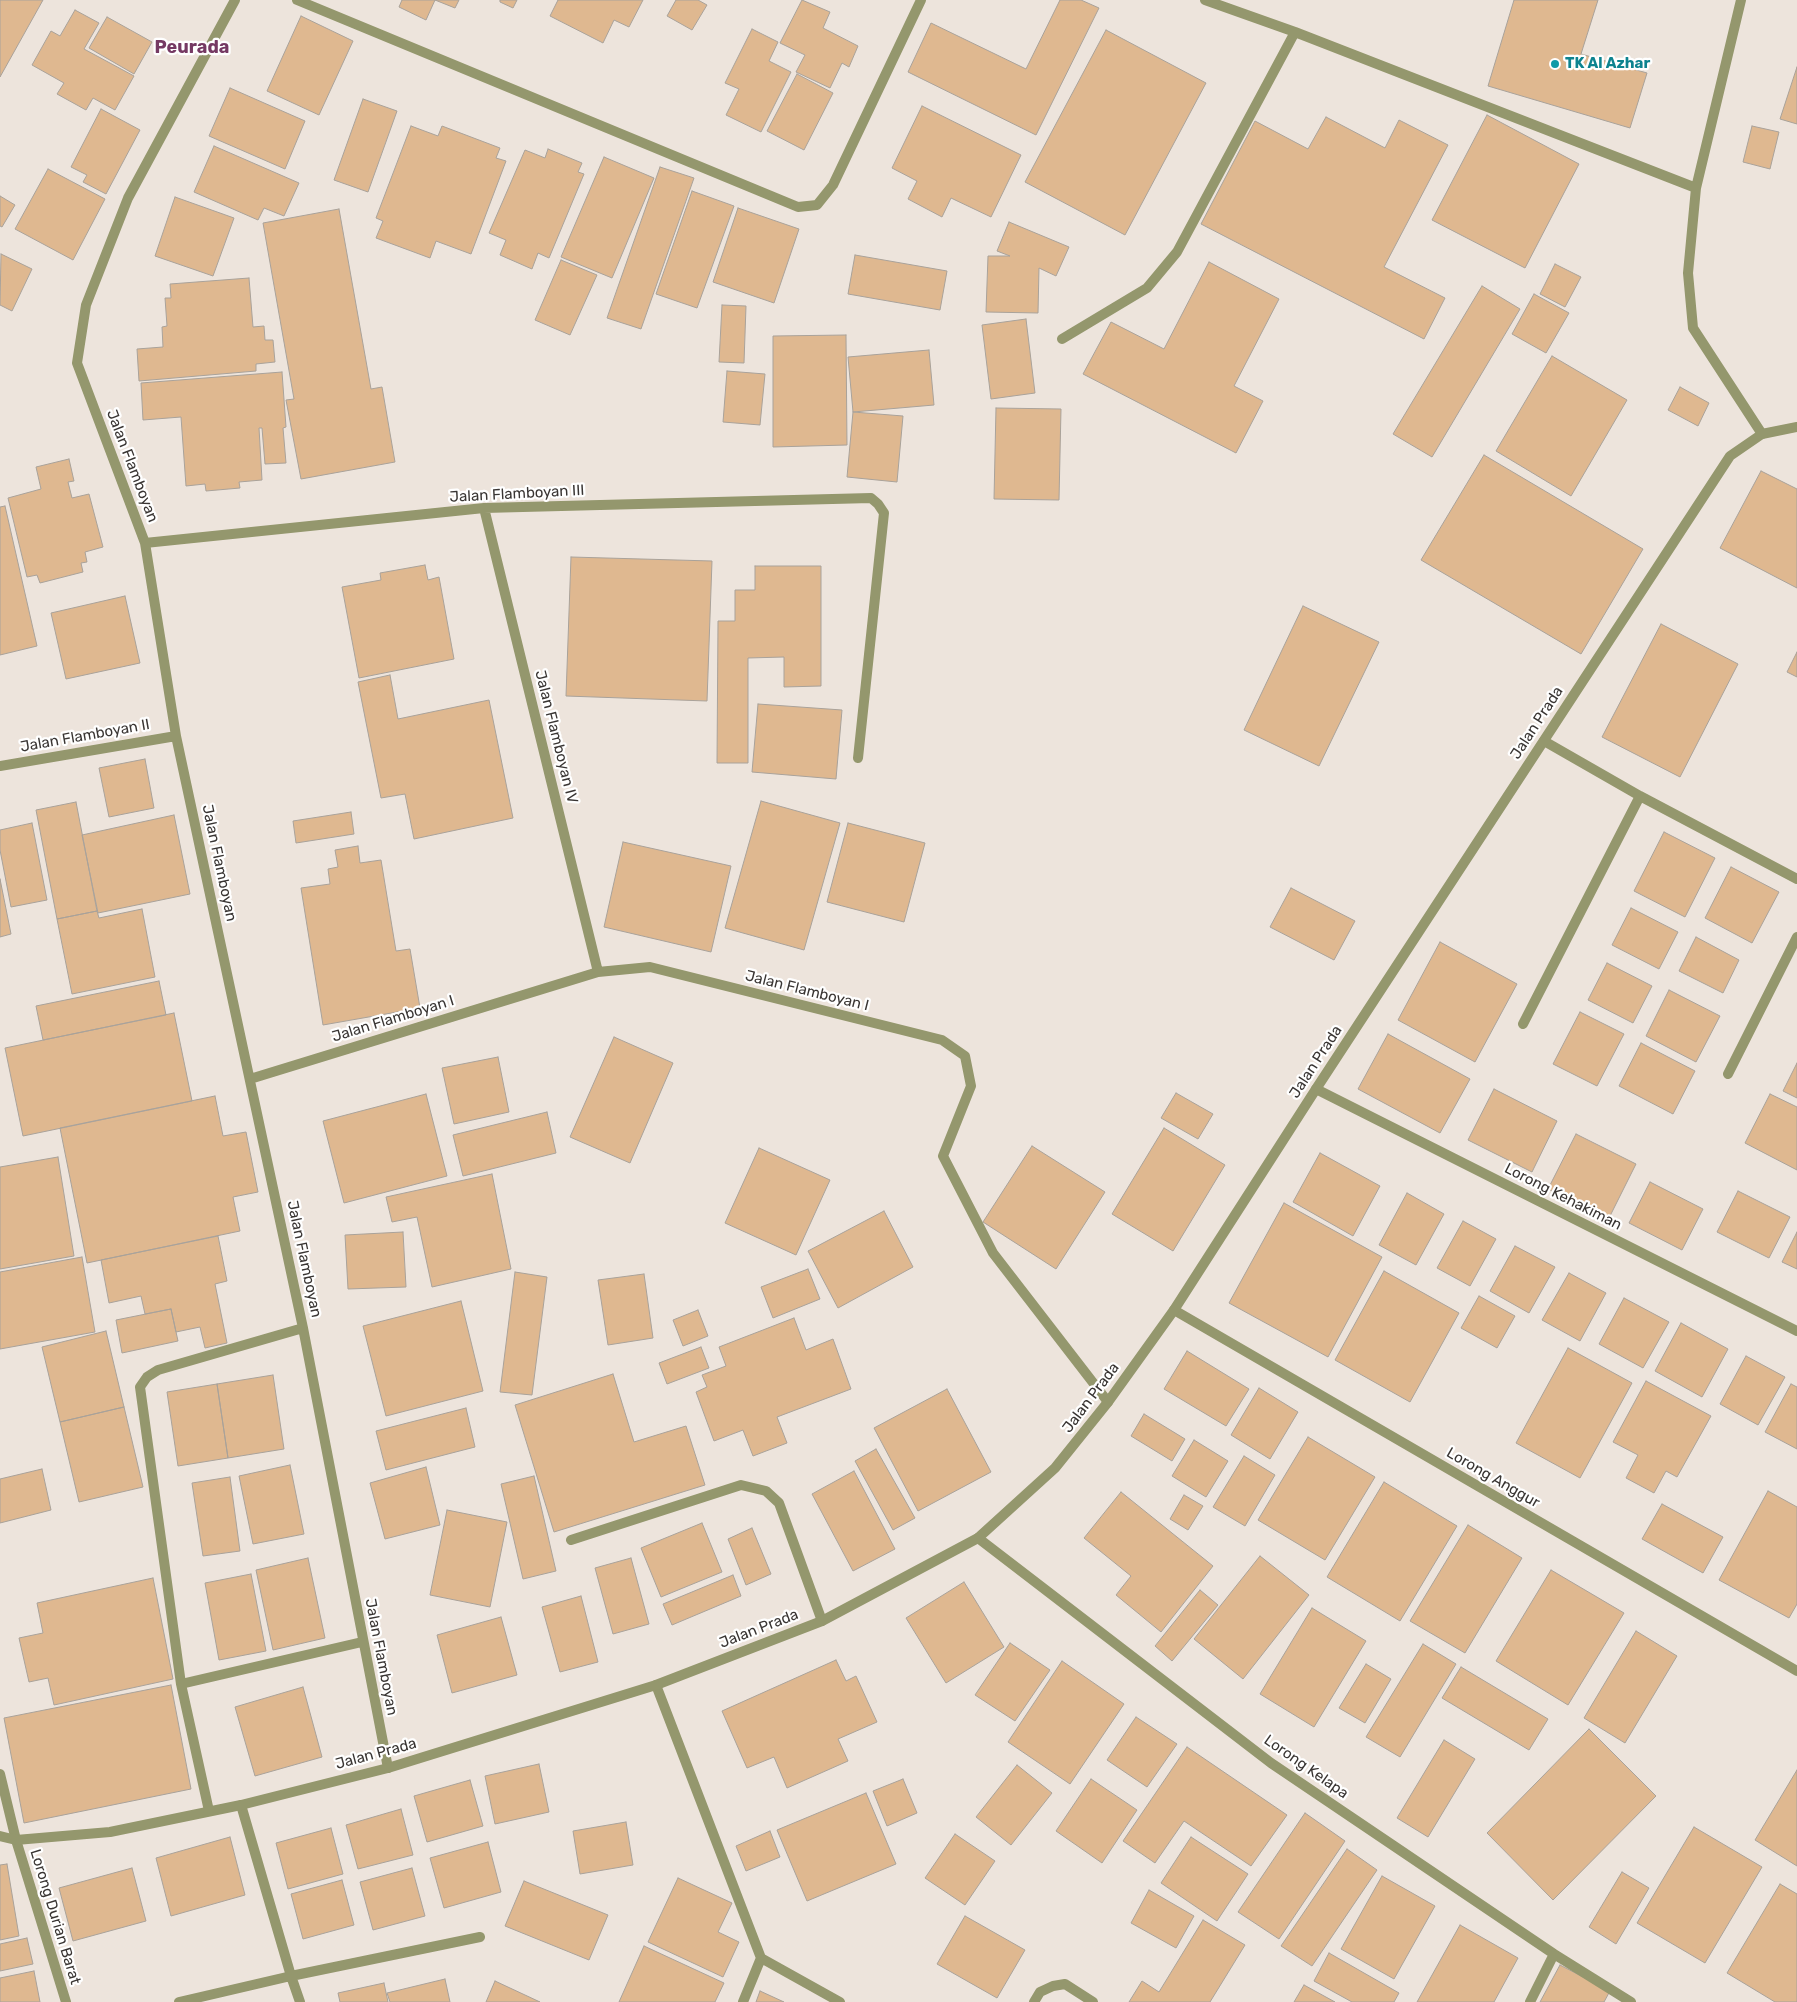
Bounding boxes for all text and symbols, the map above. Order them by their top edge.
district label: Peurada [155,37,229,59]
place label: TK Al Azhar [1565,55,1650,73]
marker: TK Al Azhar [1549,58,1561,70]
street label: Jalan Flamboyan [102,407,162,525]
street label: Jalan Flamboyan III [449,481,585,507]
street label: Jalan Flamboyan IV [531,669,581,805]
street label: Jalan Prada [1507,683,1567,763]
street label: Jalan Flamboyan II [19,716,151,756]
street label: Jalan Flamboyan [198,803,240,923]
street label: Jalan Flamboyan I [743,967,871,1015]
street label: Jalan Flamboyan I [330,992,456,1046]
street label: Jalan Prada [1286,1022,1346,1102]
street label: Lorong Kehakiman [1501,1160,1625,1234]
street label: Jalan Flamboyan [283,1199,325,1319]
street label: Jalan Prada [1059,1359,1123,1437]
street label: Lorong Anggur [1443,1444,1543,1512]
street label: Jalan Flamboyan [361,1597,401,1717]
street label: Jalan Prada [717,1606,801,1652]
street label: Lorong Kelapa [1260,1731,1352,1803]
street label: Jalan Prada [334,1735,418,1773]
street label: Lorong Durian Barat [26,1847,84,1987]

